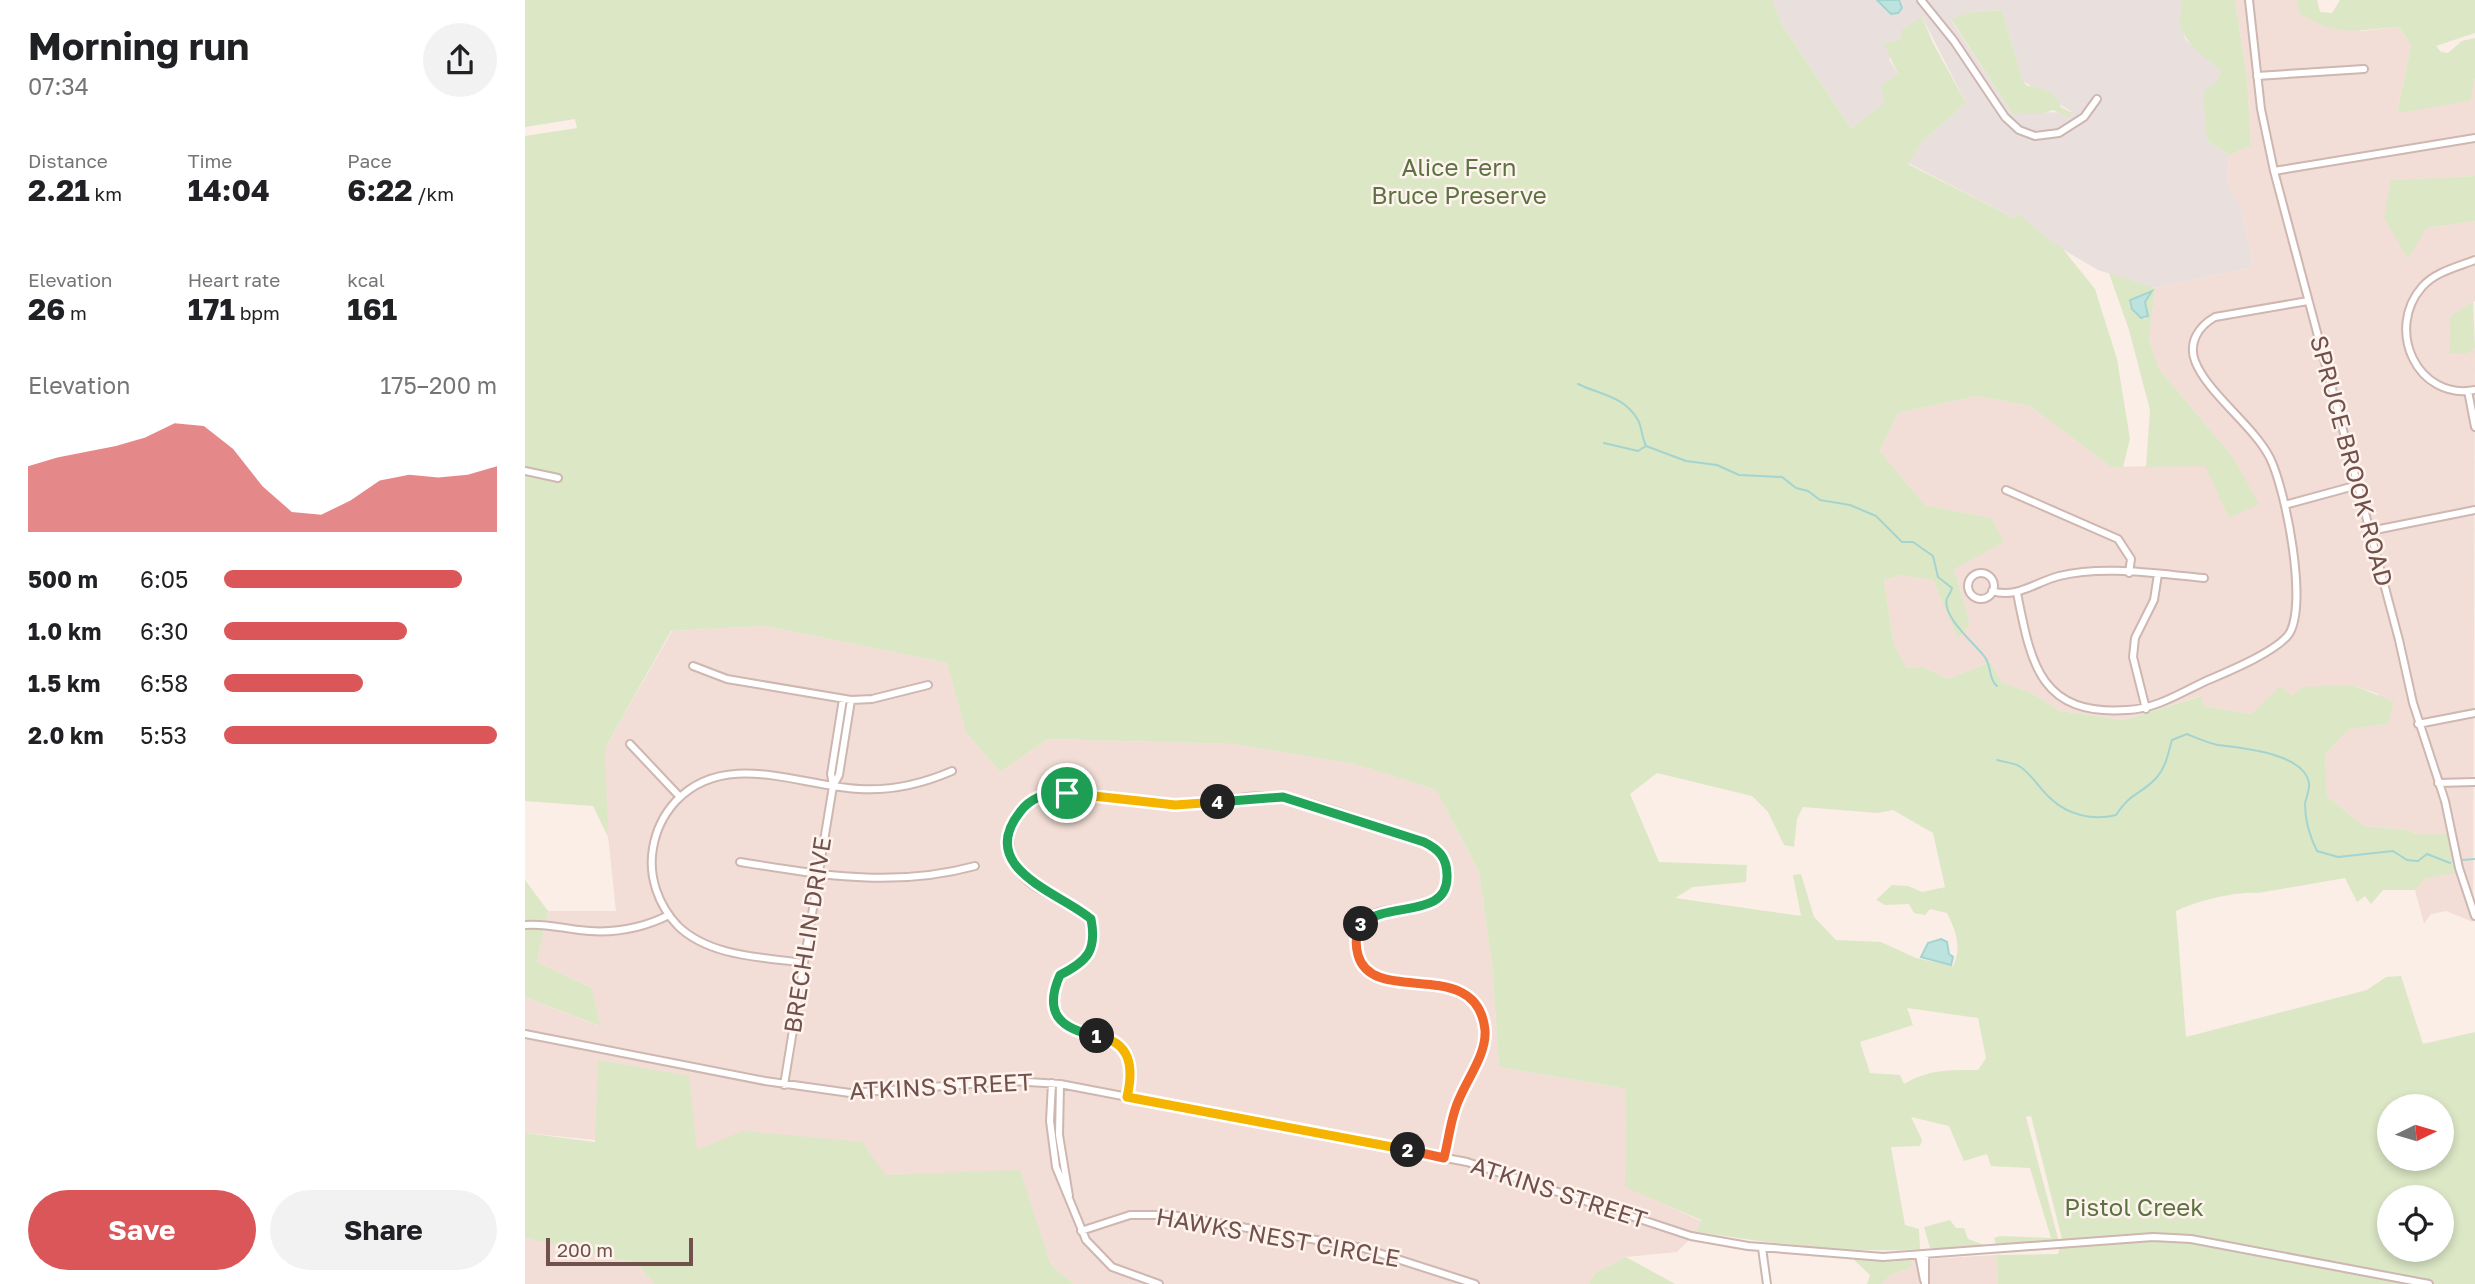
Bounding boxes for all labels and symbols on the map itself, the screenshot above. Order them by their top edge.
park label: Alice Fern Bruce Preserve [1371,152,1547,209]
street label: SPRUCE BROOK ROAD [2305,332,2400,589]
pin [1037,763,1097,823]
pin: 4 [1201,784,1235,820]
street label: BRECHLIN DRIVE [777,835,836,1035]
pin: 3 [1343,906,1379,942]
pin: 1 [1079,1018,1115,1054]
street label: ATKINS STREET [849,1066,1033,1105]
north arrow [2377,1094,2453,1171]
pin: 2 [1391,1132,1425,1168]
street label: ATKINS STREET [1468,1149,1651,1234]
park label: Pistol Creek [2064,1192,2204,1221]
street label: HAWKS NEST CIRCLE [1154,1201,1402,1272]
scale bar [546,1235,693,1267]

